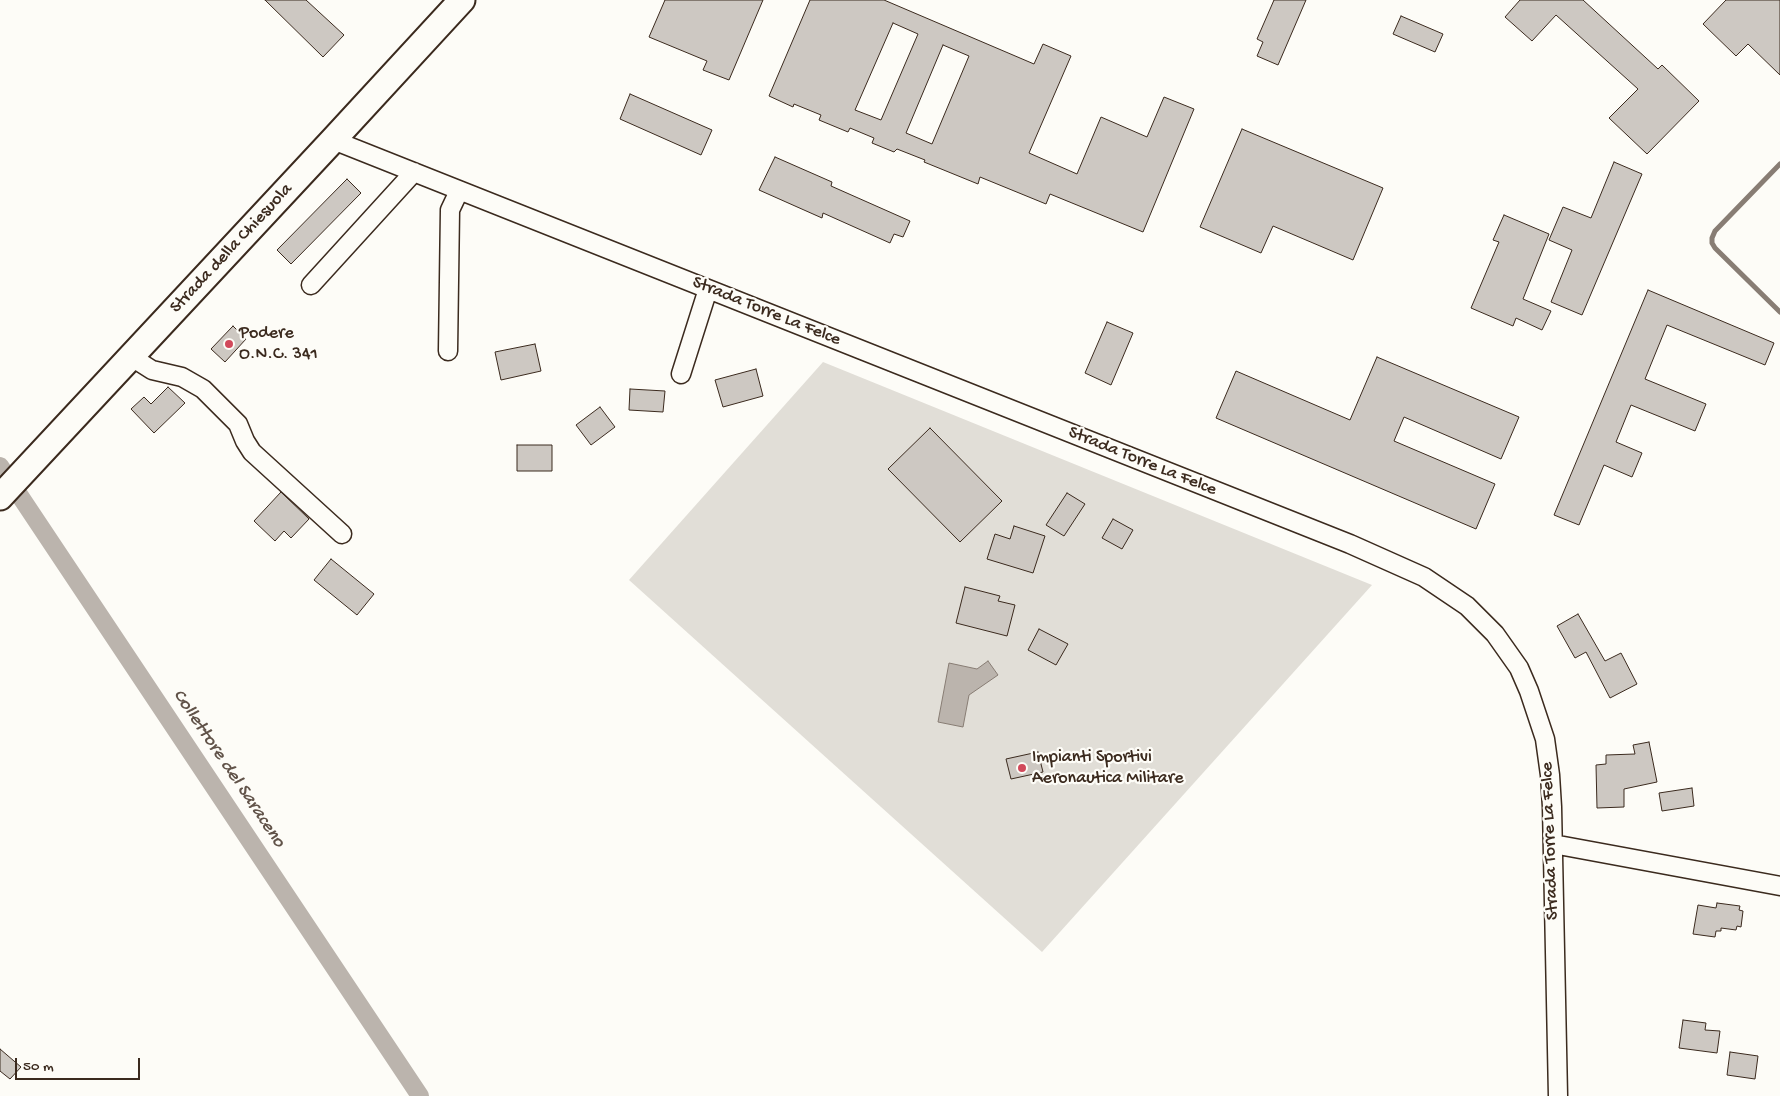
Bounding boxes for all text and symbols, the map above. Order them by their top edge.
street label: Strada della Chiesuola [166,180,298,318]
street label: Strada Torre La Felce [689,272,843,352]
place label: Podere O.N.C. 341 [239,323,318,366]
marker: Podere O.N.C. 341 [223,338,235,350]
street label: Strada Torre La Felce [1065,422,1219,502]
water label: Collettore del Saraceno [167,685,289,853]
place label: Impianti Sportivi Aeronautica Militare [1032,747,1183,790]
marker: Impianti Sportivi Aeronautica Militare [1016,762,1028,774]
street label: Strada Torre La Felce [1537,762,1565,920]
scale bar [18,1048,142,1080]
text: 50 m [23,1058,54,1076]

